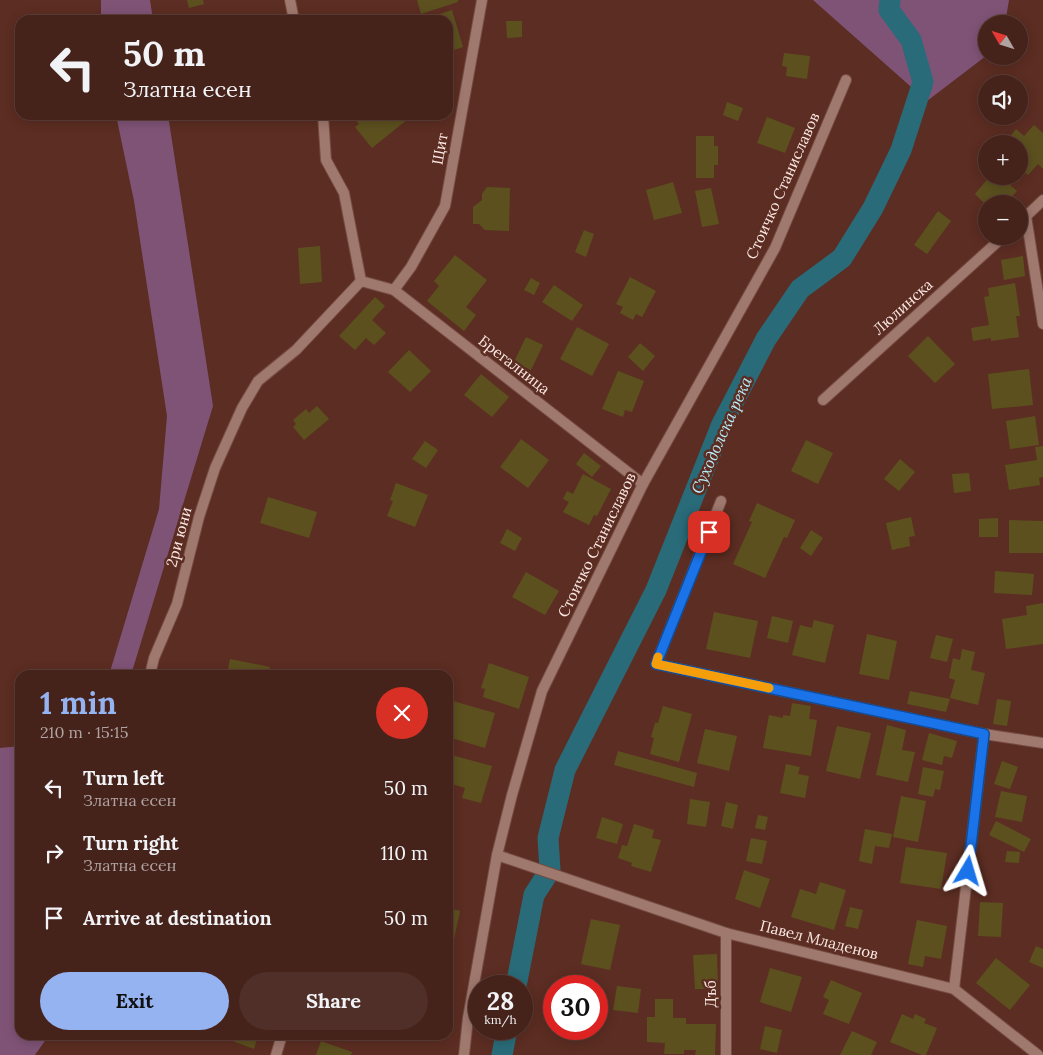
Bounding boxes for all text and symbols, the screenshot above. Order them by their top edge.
north arrow [978,15,1028,65]
map controls [978,15,1028,245]
text: 50 m [123,31,206,76]
icon: left [40,35,105,100]
text: Златна есен [123,75,252,103]
button: sound [978,75,1028,125]
street label: Стоичко Станиславов [742,109,824,262]
street label: Щит [427,131,452,166]
button: + [978,135,1028,185]
button: − [978,195,1028,245]
street label: Люлинска [869,275,937,338]
street label: Брегалница [475,331,554,399]
water label: Суходолска река [686,373,756,497]
street label: Стоичко Станиславов [553,469,640,620]
street label: 2ри юни [161,505,196,569]
pin [688,511,730,553]
icon: arrive [695,518,723,546]
text: 1 min [40,684,117,722]
button: close [376,687,428,739]
text: 210 m · 15:15 [40,722,128,742]
text: Turn left [83,766,164,790]
icon: left [40,774,68,802]
text: 50 m [384,776,428,800]
text: Златна есен [83,790,177,810]
text: Turn right [83,831,179,855]
icon: right [40,839,68,867]
text: 110 m [380,841,428,865]
position arrow [941,844,993,896]
text: Златна есен [83,855,177,875]
icon: arrive [40,904,68,932]
text: Arrive at destination [83,906,272,930]
text: 50 m [384,906,428,930]
street label: Павел Младенов [758,916,880,963]
button: Exit [40,972,229,1030]
button: Share [239,972,428,1030]
speed limit sign: 30 [543,975,608,1040]
street label: Дъб [701,980,720,1008]
text: 28 [487,985,514,1017]
text: km/h [484,1012,517,1027]

